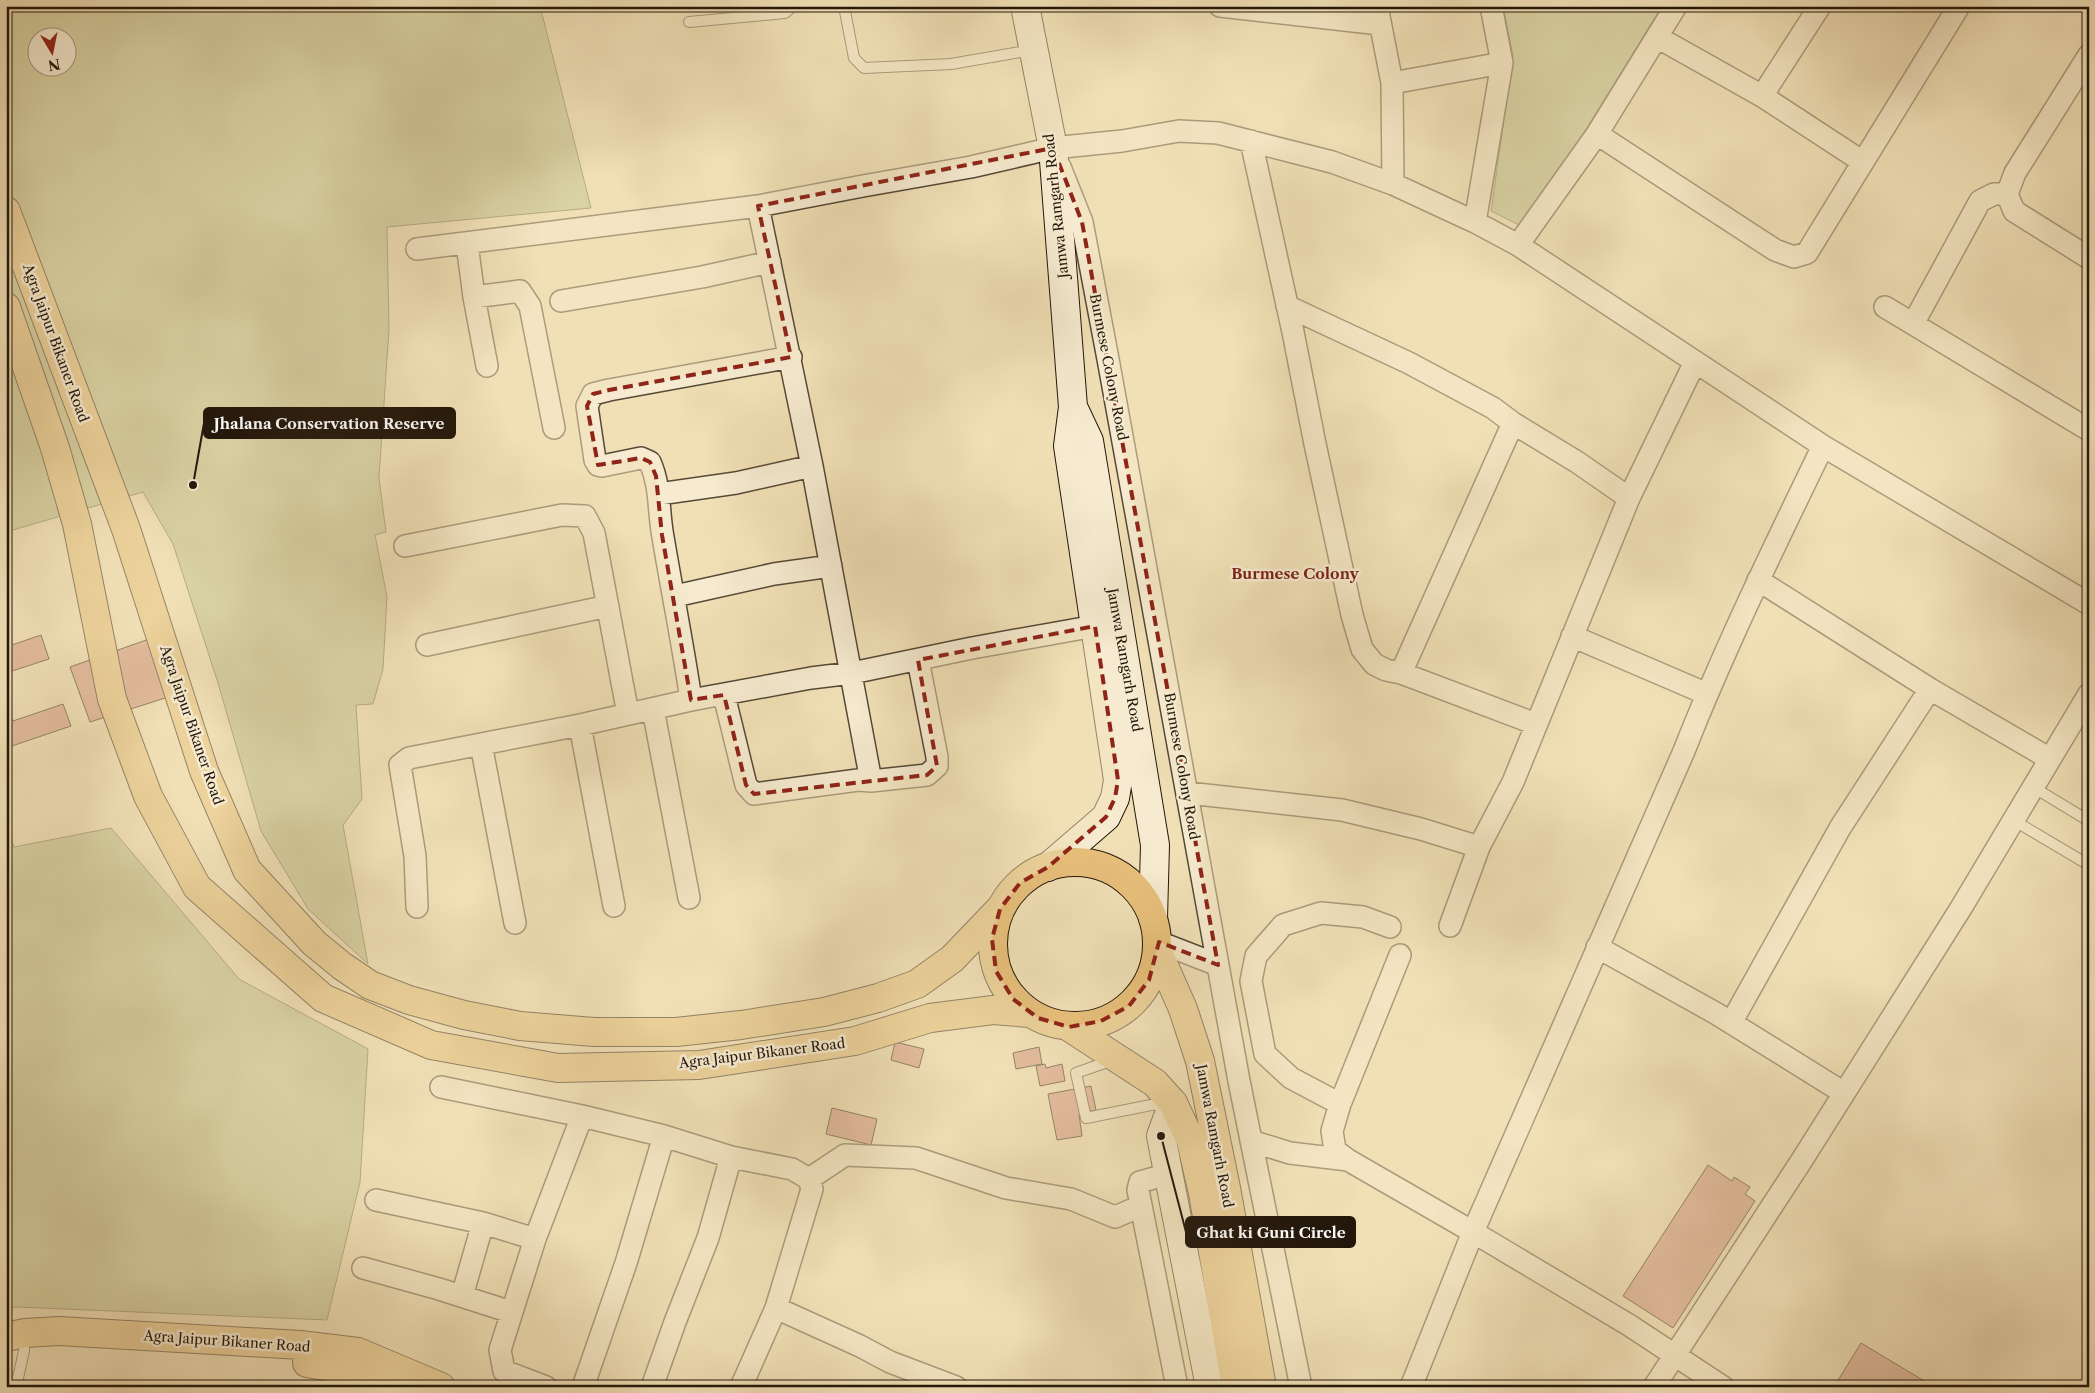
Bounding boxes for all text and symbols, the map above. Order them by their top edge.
north arrow [28,28,78,78]
text: N [47,55,62,75]
street label: Jamwa Ramgarh Road [1039,132,1073,281]
street label: Agra Jaipur Bikaner Road [19,260,93,425]
street label: Burmese Colony Road [1086,292,1132,442]
callout: Jhalana Conservation Reserve [204,408,455,438]
text: Jhalana Conservation Reserve [211,414,444,433]
district label: Burmese Colony [1231,564,1360,583]
street label: Jamwa Ramgarh Road [1103,585,1147,734]
street label: Agra Jaipur Bikaner Road [156,642,228,807]
street label: Burmese Colony Road [1160,691,1204,841]
street label: Agra Jaipur Bikaner Road [677,1034,847,1072]
street label: Jamwa Ramgarh Road [1192,1061,1238,1210]
callout: Ghat ki Guni Circle [1186,1217,1355,1247]
text: Ghat ki Guni Circle [1196,1223,1346,1242]
street label: Agra Jaipur Bikaner Road [142,1326,312,1356]

